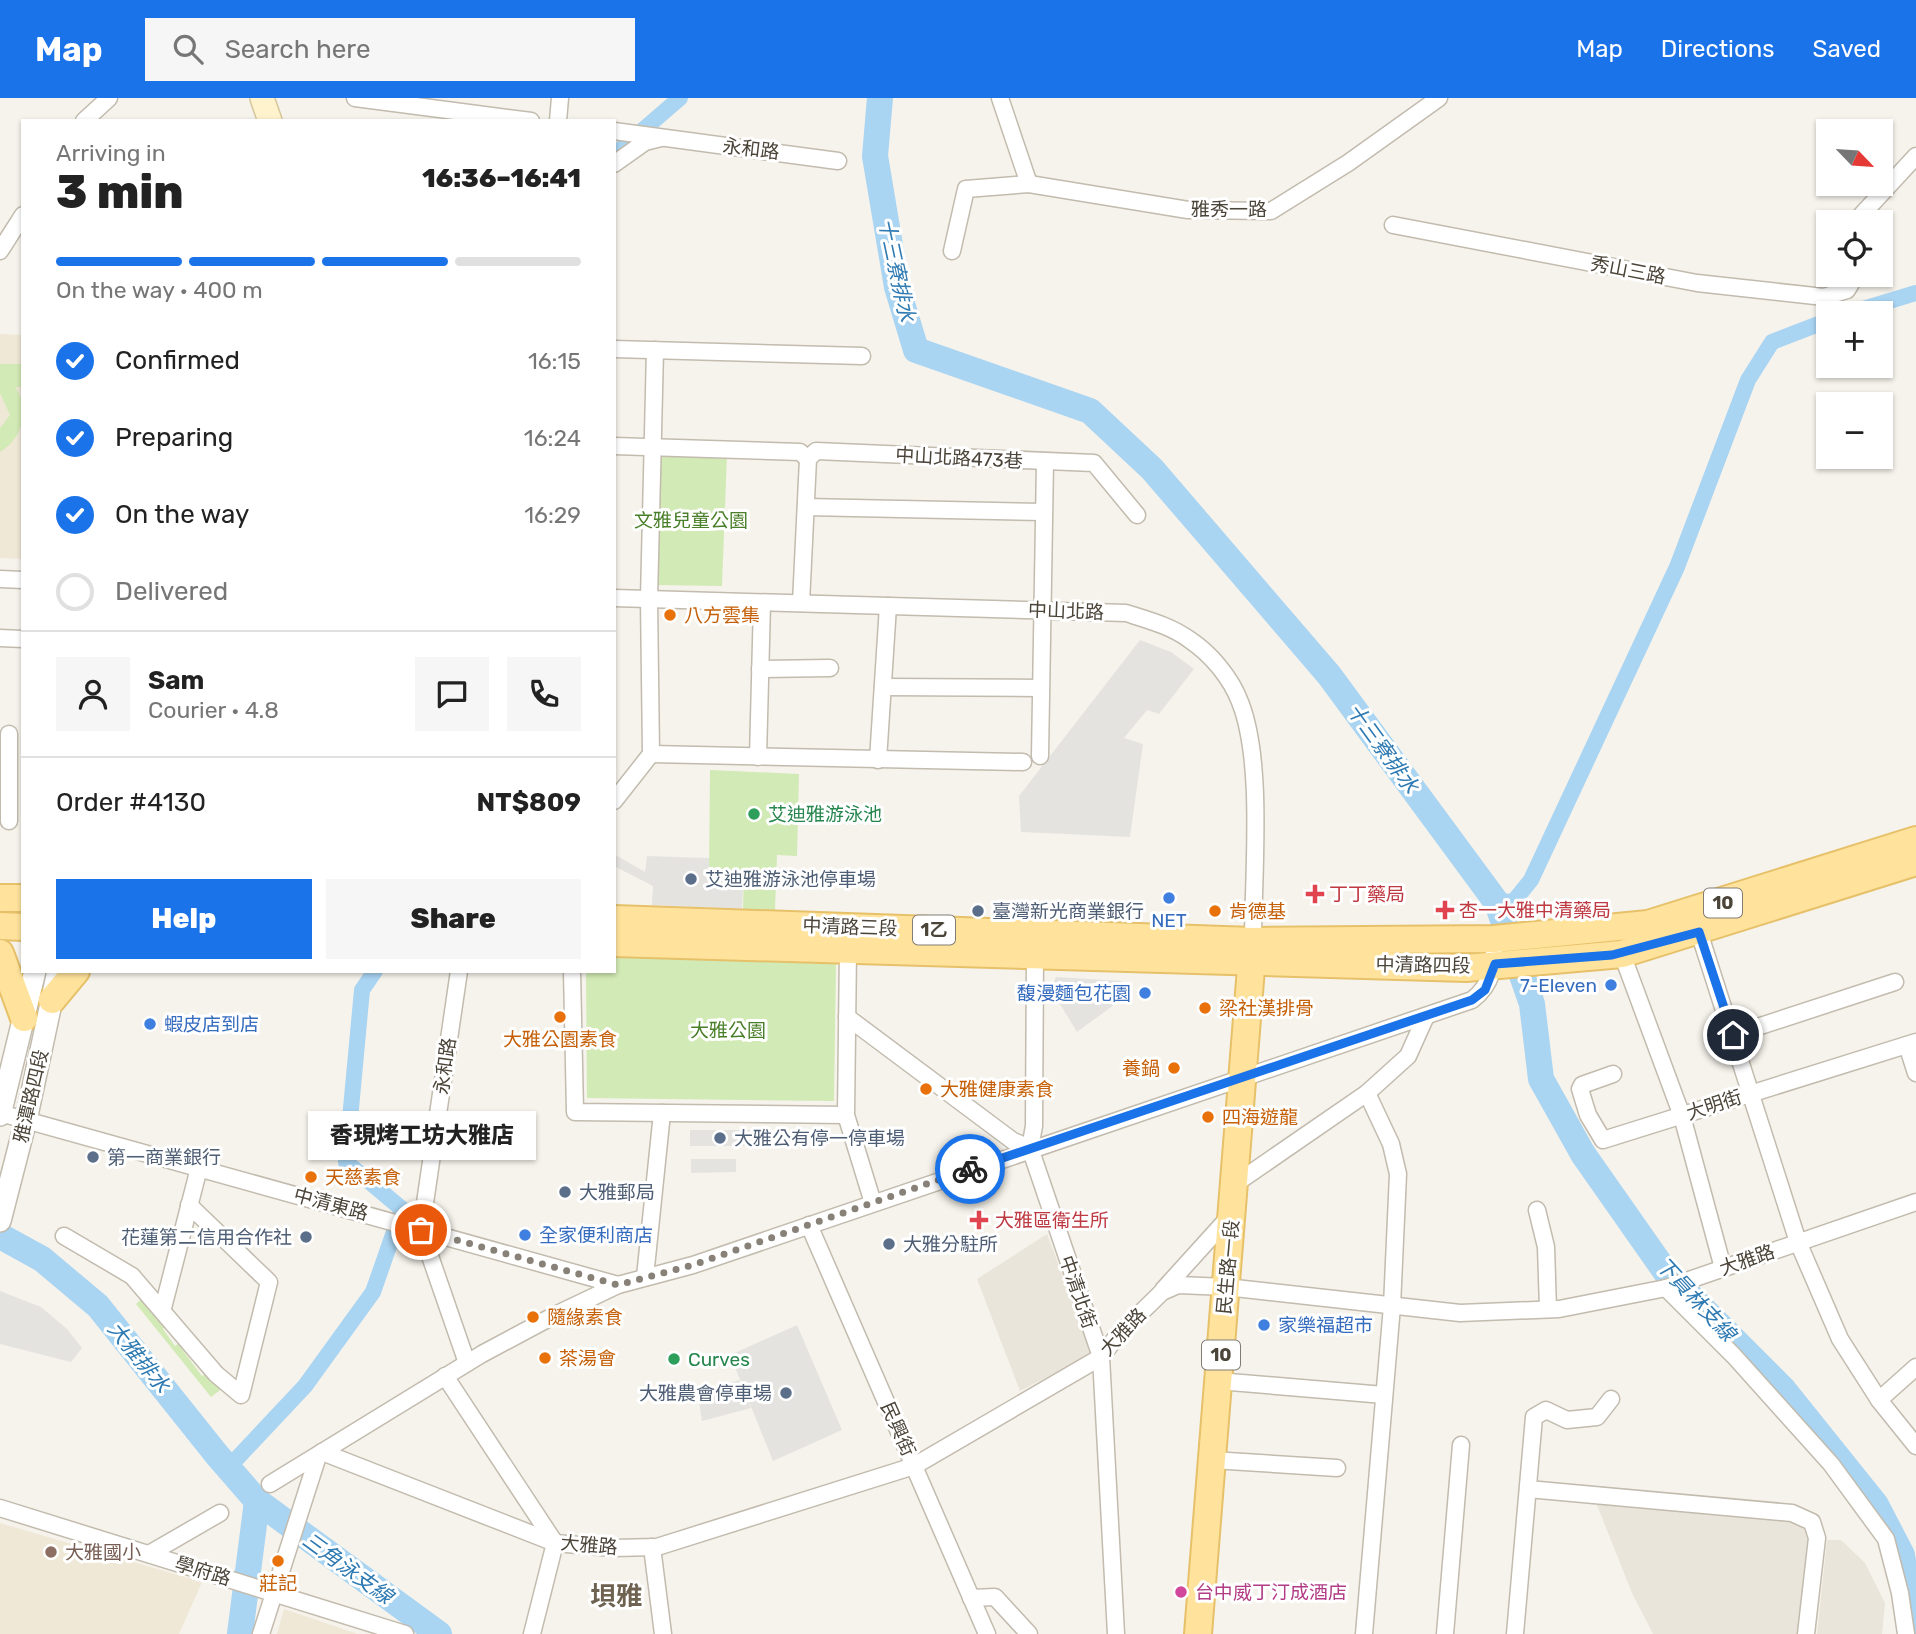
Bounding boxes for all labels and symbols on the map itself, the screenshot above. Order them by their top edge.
north arrow [1816,119,1894,196]
street label: 永和路 [721,134,781,164]
street label: 雅秀一路 [1191,198,1267,221]
water label: 十三寮排水 [874,216,920,325]
street label: 秀山三路 [1588,251,1668,289]
street label: 中山北路473巷 [895,443,1023,473]
park label: 文雅兒童公園 [634,509,748,532]
street label: 中山北路 [1028,598,1104,624]
place label: 八方雲集 [684,604,760,627]
marker: 八方雲集 [662,607,678,623]
water label: 十三寮排水 [1342,698,1425,799]
place label: 艾迪雅游泳池 [768,803,882,826]
marker: 艾迪雅游泳池 [746,806,762,822]
place label: 艾迪雅游泳池停車場 [705,868,876,891]
marker: 艾迪雅游泳池停車場 [683,871,699,887]
place label: 丁丁藥局 [1329,883,1405,906]
marker: 丁丁藥局 [1307,886,1323,902]
road number: 10 [1704,888,1742,918]
marker: NET [1161,890,1177,906]
place label: 杏一大雅中清藥局 [1459,899,1611,922]
place label: 臺灣新光商業銀行 [992,900,1144,923]
place label: 肯德基 [1229,900,1286,923]
marker: 杏一大雅中清藥局 [1437,902,1453,918]
marker: 臺灣新光商業銀行 [970,903,986,919]
marker: 肯德基 [1207,903,1223,919]
place label: NET [1151,909,1187,932]
street label: 中清路三段 [802,914,898,940]
road number: 1乙 [913,916,955,944]
street label: 中清路四段 [1375,953,1471,977]
place label: 7-Eleven [1520,974,1597,997]
marker: 7-Eleven [1603,977,1619,993]
place label: 馥漫麵包花園 [1017,982,1131,1005]
marker: 馥漫麵包花園 [1137,985,1153,1001]
place label: 梁社漢排骨 [1219,997,1314,1020]
marker: 梁社漢排骨 [1197,1000,1213,1016]
pin [1703,1005,1763,1065]
marker: 大雅公園素食 [552,1009,568,1025]
place label: 蝦皮店到店 [164,1013,259,1036]
marker: 蝦皮店到店 [142,1016,158,1032]
park label: 大雅公園 [690,1019,766,1042]
place label: 大雅公園素食 [503,1028,617,1051]
street label: 永和路 [430,1036,460,1096]
street label: 雅潭路四段 [9,1047,53,1145]
place label: 養鍋 [1122,1057,1160,1080]
marker: 養鍋 [1166,1060,1182,1076]
place label: 大雅健康素食 [940,1078,1054,1101]
marker: 大雅健康素食 [918,1081,934,1097]
street label: 大明街 [1683,1085,1745,1125]
place label: 四海遊龍 [1222,1106,1298,1129]
marker: 四海遊龍 [1200,1109,1216,1125]
callout: 香現烤工坊大雅店 [307,1111,535,1160]
place label: 大雅公有停一停車場 [734,1127,905,1150]
marker: 大雅公有停一停車場 [712,1130,728,1146]
courier [935,1134,1005,1204]
place label: 第一商業銀行 [107,1146,221,1169]
marker: 第一商業銀行 [85,1149,101,1165]
place label: 天慈素食 [325,1166,401,1189]
marker: 天慈素食 [303,1169,319,1185]
place label: 大雅郵局 [579,1181,655,1204]
street label: 中清東路 [291,1183,371,1225]
marker: 大雅郵局 [557,1184,573,1200]
pin [391,1200,451,1260]
place label: 大雅區衛生所 [995,1209,1109,1232]
marker: 大雅區衛生所 [969,1210,989,1230]
street label: 民生路一段 [1212,1219,1244,1315]
place label: 全家便利商店 [539,1224,653,1247]
place label: 花蓮第二信用合作社 [121,1226,292,1249]
marker: 全家便利商店 [517,1227,533,1243]
marker: 花蓮第二信用合作社 [298,1229,314,1245]
place label: 大雅分駐所 [903,1233,998,1256]
marker: 大雅分駐所 [881,1236,897,1252]
street label: 大雅路 [1716,1240,1778,1280]
street label: 中清北街 [1055,1252,1101,1332]
water label: 下員林支線 [1651,1252,1742,1347]
street label: 大雅路 [1095,1303,1151,1361]
place label: 隨緣素食 [547,1306,623,1329]
marker: 隨緣素食 [525,1309,541,1325]
place label: 家樂福超市 [1278,1314,1373,1337]
water label: 大雅排水 [103,1316,176,1398]
marker: 家樂福超市 [1256,1317,1272,1333]
road number: 10 [1202,1340,1240,1370]
place label: 茶湯會 [559,1347,616,1370]
place label: Curves [688,1348,750,1371]
marker: 茶湯會 [537,1350,553,1366]
marker: Curves [666,1351,682,1367]
place label: 大雅農會停車場 [639,1382,772,1405]
marker: 大雅農會停車場 [778,1385,794,1401]
street label: 民興街 [876,1398,920,1460]
water label: 三角泳支線 [298,1527,399,1610]
street label: 大雅路 [560,1531,618,1559]
place label: 大雅國小 [65,1541,141,1564]
marker: 大雅國小 [43,1544,59,1560]
street label: 學府路 [172,1552,234,1590]
marker: 莊記 [270,1553,286,1569]
place label: 莊記 [259,1572,297,1595]
district label: 垻雅 [590,1581,642,1612]
place label: 台中威丁汀成酒店 [1195,1581,1347,1604]
marker: 台中威丁汀成酒店 [1173,1584,1189,1600]

